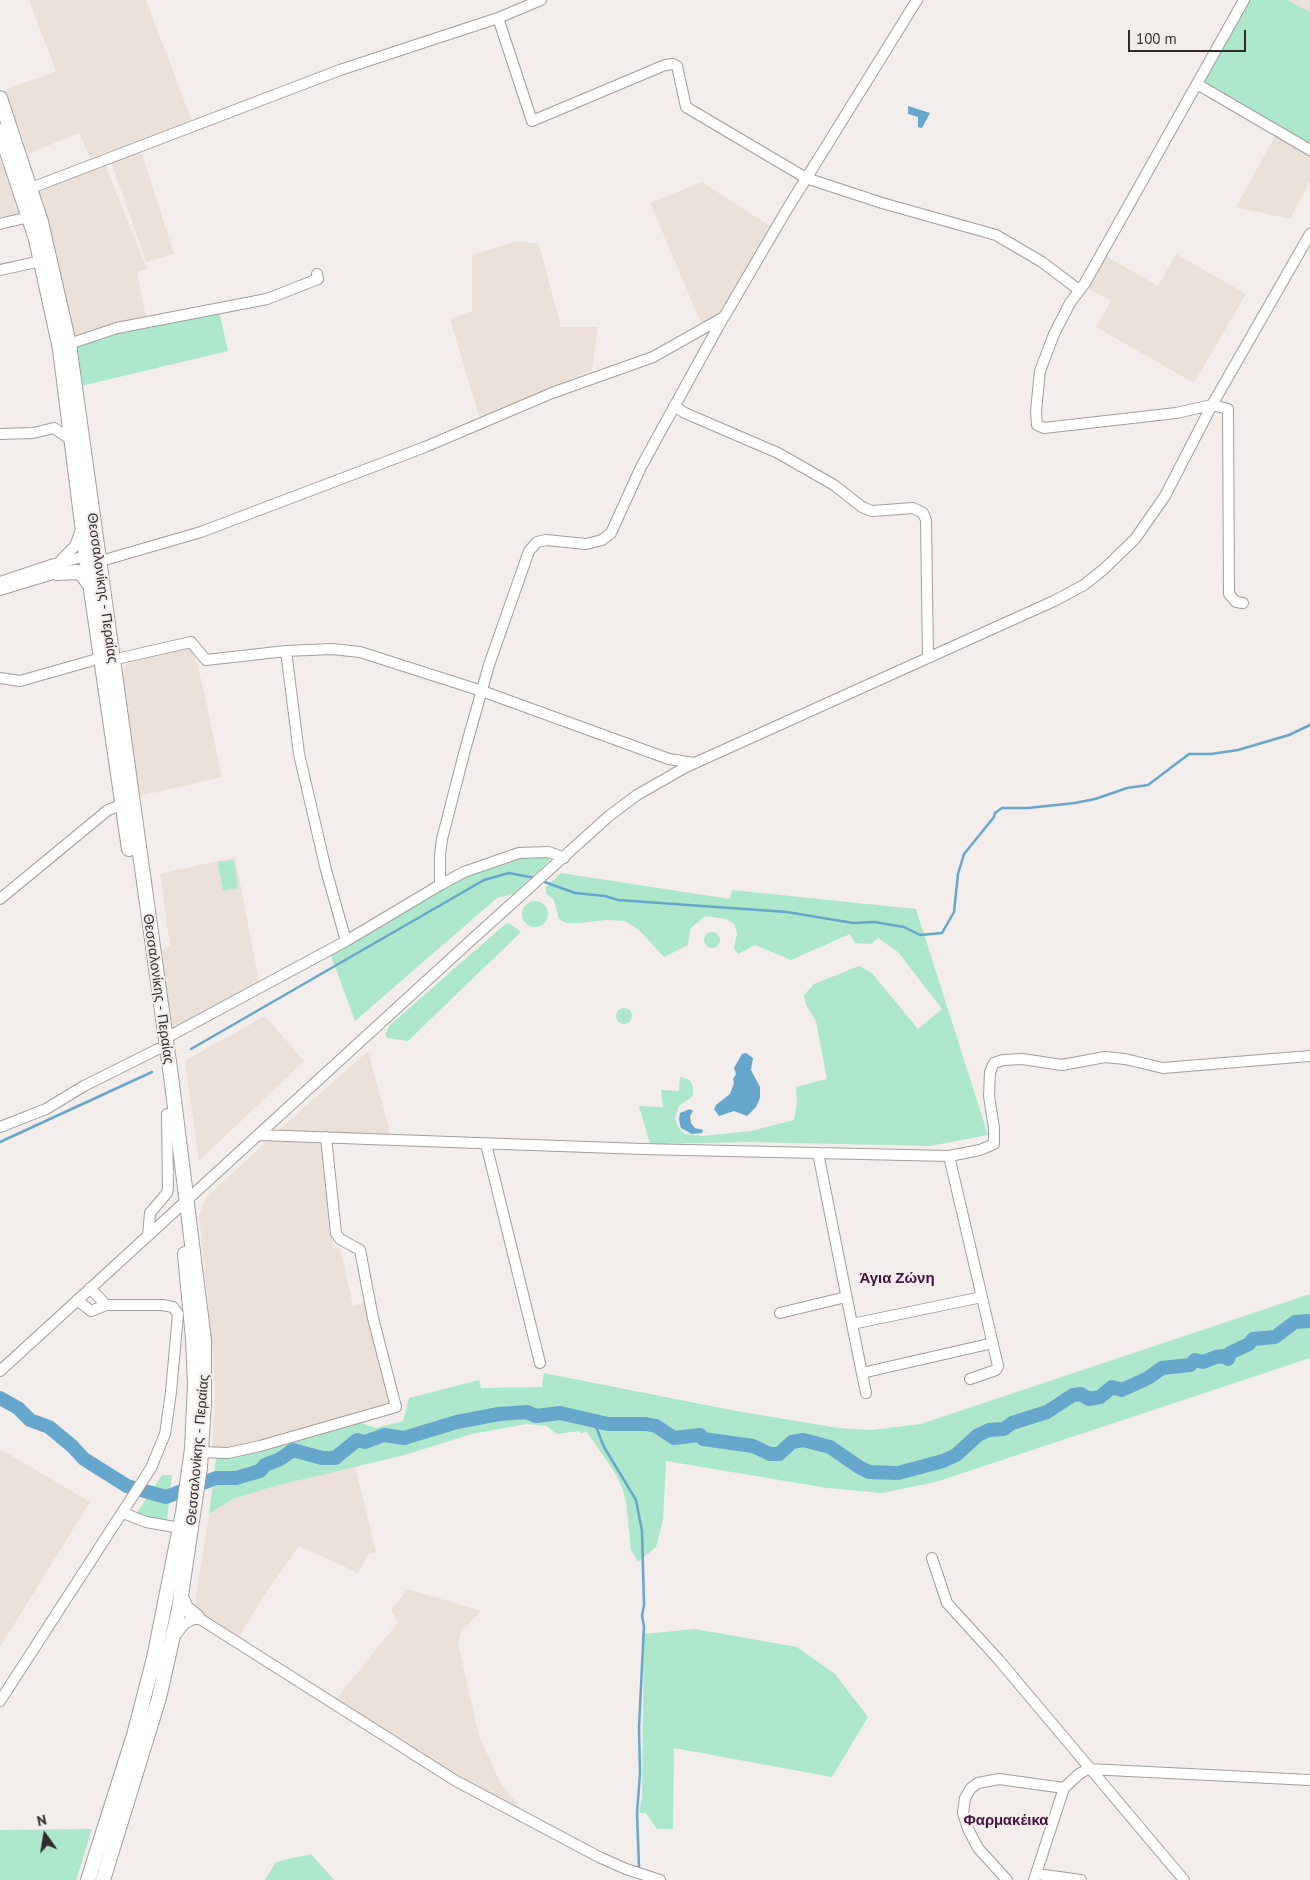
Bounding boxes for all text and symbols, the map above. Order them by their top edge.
scale bar [1130,20,1248,52]
text: 100 m [1136,29,1177,48]
street label: Θεσσαλονίκης - Περαίας [83,512,121,664]
street label: Θεσσαλονίκης - Περαίας [139,913,177,1065]
district label: Άγια Ζώνη [859,1270,935,1288]
street label: Θεσσαλονίκης - Περαίας [183,1374,213,1526]
north arrow [20,1810,70,1860]
text: N [35,1811,48,1830]
district label: Φαρμακέικα [964,1812,1048,1830]

